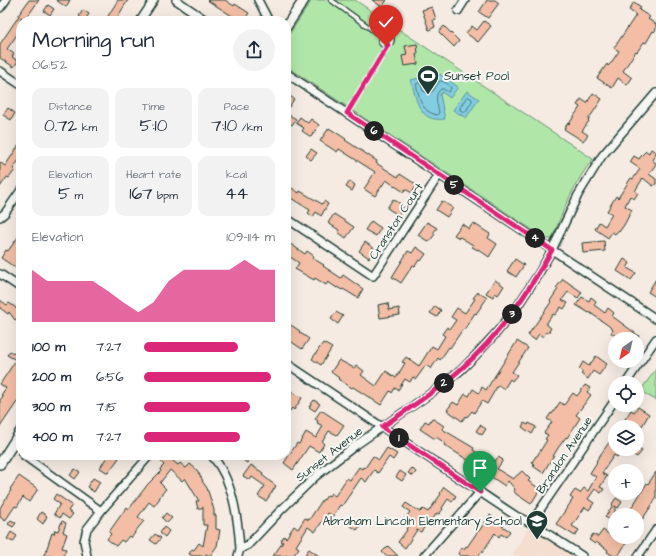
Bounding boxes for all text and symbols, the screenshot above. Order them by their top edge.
pin [369,5,403,46]
icon: check [375,11,397,33]
text: Morning run [32,25,155,56]
button: share [233,29,275,71]
text: 06:52 [32,56,67,74]
sports icon: Sunset Pool [415,63,441,96]
place label: Sunset Pool [444,68,509,85]
text: Distance [49,99,92,114]
text: Time [142,99,165,114]
text: Pace [224,99,249,114]
text: 0.72 [44,114,77,138]
text: 5:10 [140,114,167,138]
text: 7:10 [211,114,237,138]
text: km [77,120,97,135]
text: /km [237,120,262,135]
pin: 6 [364,121,384,141]
text: 6 [371,123,377,138]
text: Elevation [49,167,92,182]
text: Heart rate [126,167,181,182]
text: kcal [226,167,247,182]
pin: 5 [444,175,464,195]
text: 5 [450,177,458,192]
street label: Cranston Court [365,179,428,263]
text: 5 [58,182,70,206]
text: 167 [129,182,153,206]
text: 44 [225,182,248,206]
text: m [70,188,83,203]
text: bpm [153,188,178,203]
text: Elevation [32,228,83,246]
text: 109–114 m [226,228,275,246]
pin: 4 [525,228,545,248]
text: 4 [531,230,539,245]
pin: 3 [502,304,522,324]
text: 3 [509,306,515,321]
north arrow [608,332,644,368]
map controls [608,332,644,544]
text: 100 m [32,338,65,356]
text: 7:27 [96,338,122,356]
text: 200 m [32,368,71,386]
text: 6:56 [96,368,124,386]
pin: 2 [434,373,454,393]
text: 2 [441,375,447,390]
button: locate [608,376,644,412]
text: 300 m [32,398,70,416]
text: 7:15 [96,398,117,416]
street label: Brandon Avenue [532,413,597,497]
button: layers [608,420,644,456]
street label: Sunset Avenue [292,422,367,486]
text: 400 m [32,428,73,446]
text: 7:27 [96,428,122,446]
pin: 1 [389,428,409,448]
text: 1 [398,430,400,445]
pin [463,451,497,492]
icon: arrive [469,457,491,479]
button: + [608,464,644,500]
school or university icon: Abraham Lincoln Elementary School [524,508,550,541]
button: − [608,508,644,544]
place label: Abraham Lincoln Elementary School [323,513,522,531]

